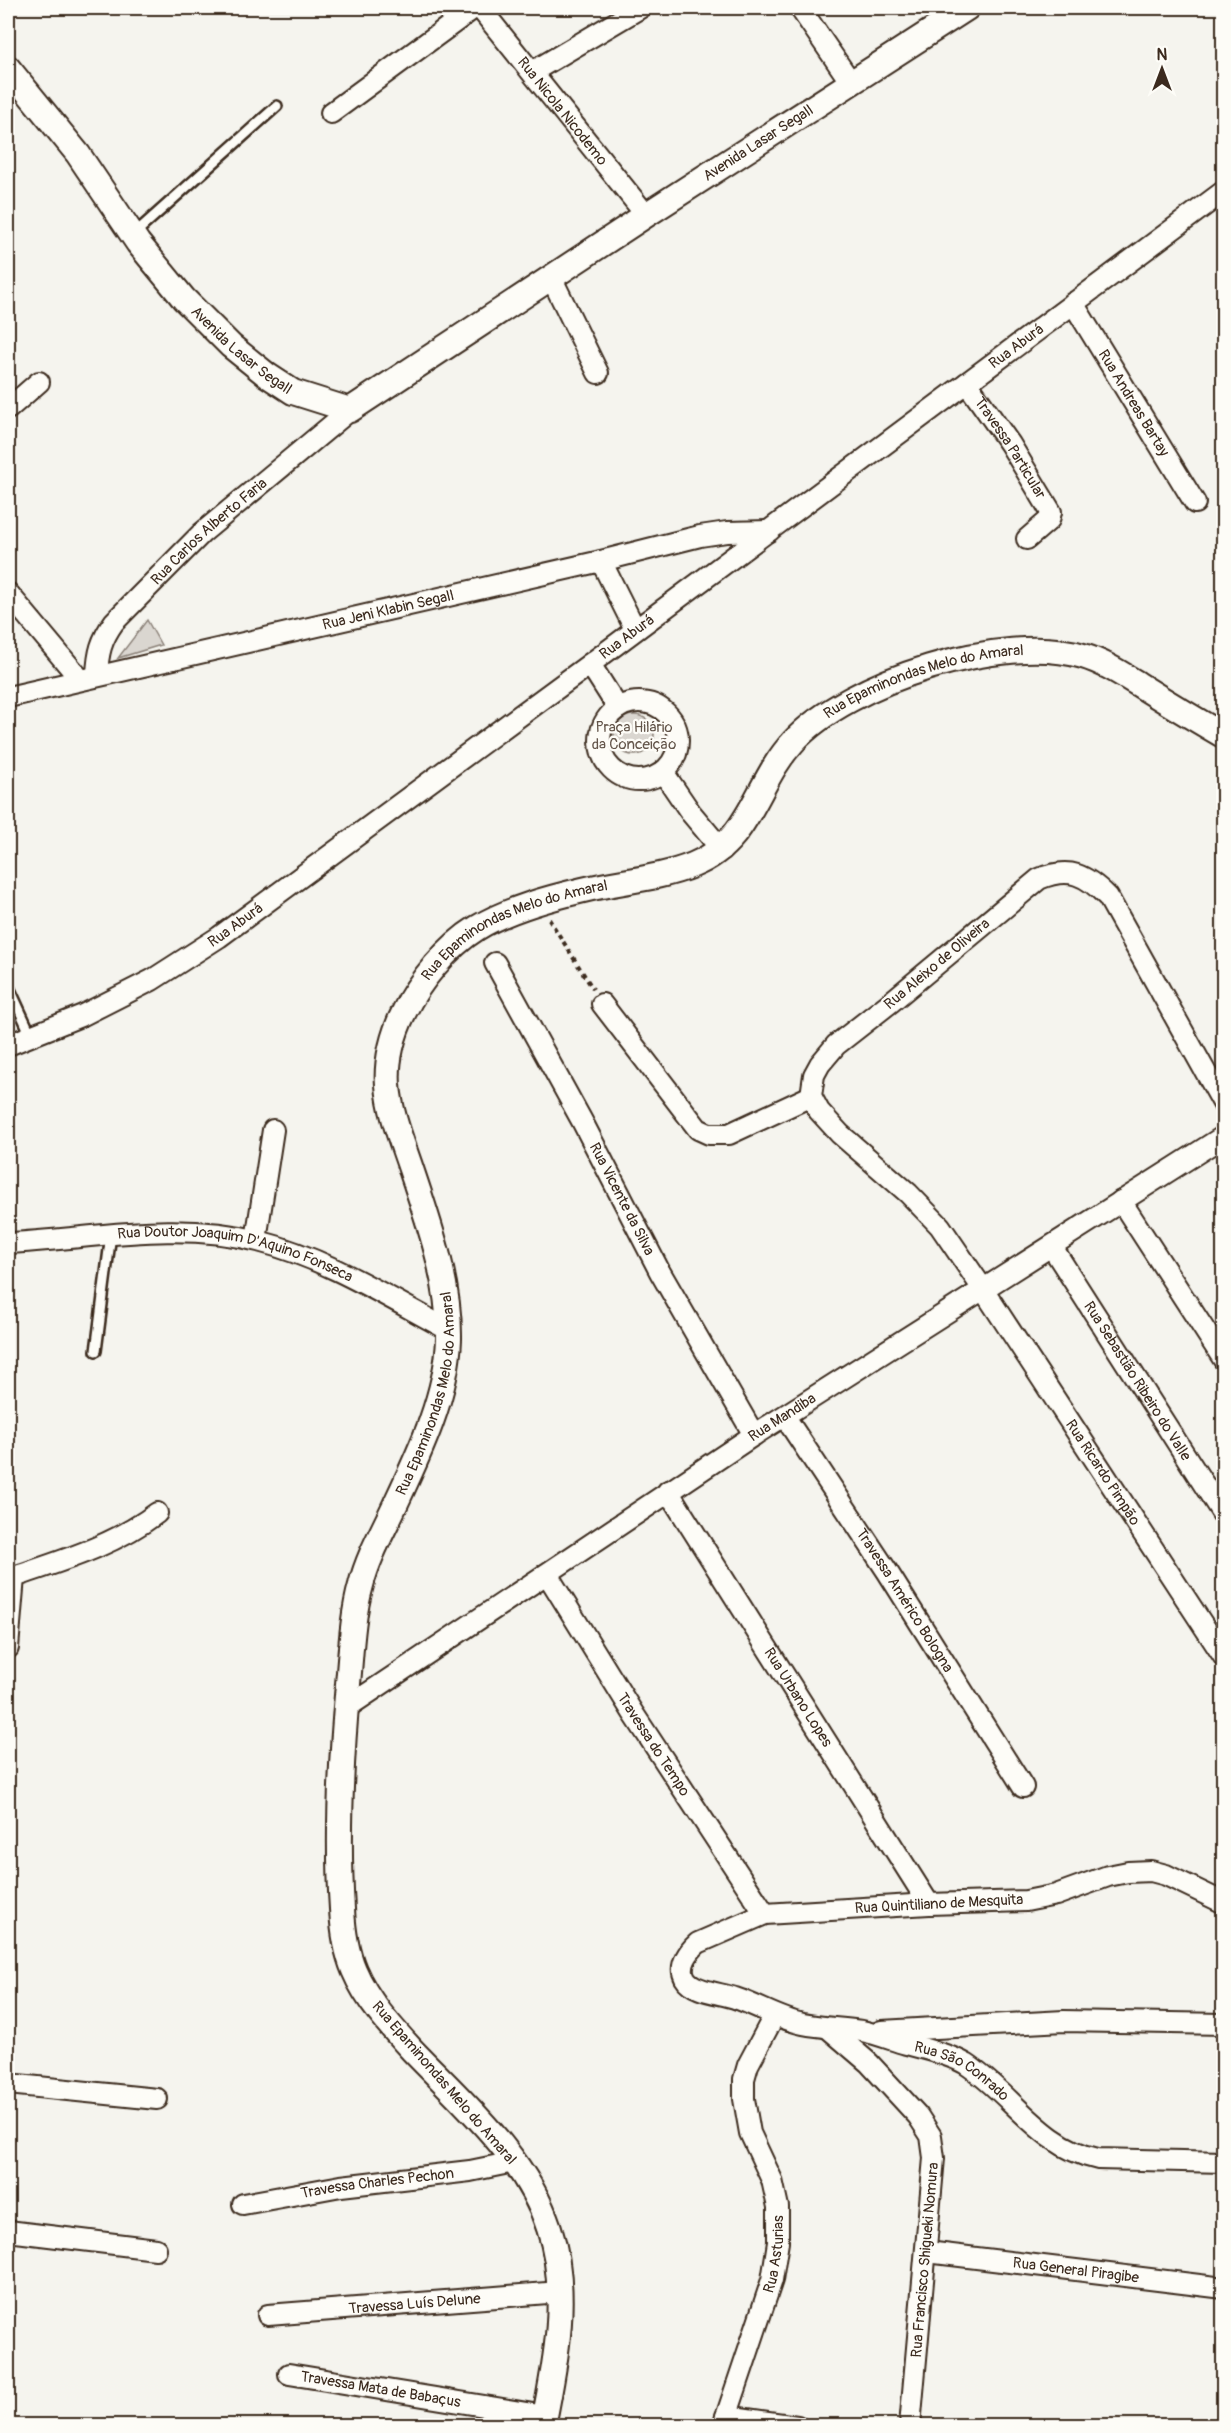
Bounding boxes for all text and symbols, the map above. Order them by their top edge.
north arrow [1132,39,1192,99]
text: N [1157,45,1168,65]
street label: Rua Nicola Nicodemo [513,53,612,169]
street label: Avenida Lasar Segall [699,100,817,185]
street label: Avenida Lasar Segall [187,302,296,398]
street label: Rua Aburá [985,319,1047,373]
street label: Rua Andreas Bartay [1094,346,1174,460]
street label: Travessa Particular [970,393,1051,503]
street label: Rua Carlos Alberto Faria [147,474,271,589]
street label: Rua Jeni Klabin Segall [321,586,456,634]
street label: Rua Aburá [595,610,658,663]
street label: Rua Epaminondas Melo do Amaral [820,641,1024,723]
park label: Praça Hilário da Conceição [592,718,676,754]
street label: Rua Epaminondas Melo do Amaral [417,876,609,984]
street label: Rua Aburá [204,899,267,951]
street label: Rua Aleixo de Oliveira [880,914,994,1014]
street label: Rua Vicente da Silva [585,1139,659,1258]
street label: Rua Doutor Joaquim D'Aquino Fonseca [117,1222,356,1286]
street label: Rua Epaminondas Melo do Amaral [392,1290,459,1498]
street label: Rua Sebastião Ribeiro do Valle [1080,1298,1196,1465]
street label: Rua Mandiba [744,1389,819,1446]
street label: Rua Ricardo Pimpão [1062,1416,1145,1529]
street label: Travessa Américo Bologna [852,1525,958,1676]
street label: Rua Urbano Lopes [760,1644,837,1751]
street label: Travessa do Tempo [613,1689,694,1800]
street label: Rua Quintiliano de Mesquita [854,1890,1024,1918]
street label: Rua Epaminondas Melo do Amaral [368,1997,520,2169]
street label: Rua São Conrado [912,2037,1013,2105]
street label: Rua Francisco Shigueki Nomura [907,2162,943,2358]
street label: Travessa Charles Pechon [299,2163,455,2203]
street label: Rua Asturias [759,2215,788,2295]
street label: Rua General Piragibe [1012,2253,1141,2287]
street label: Travessa Luís Delune [348,2289,482,2318]
street label: Travessa Mata de Babaçus [299,2367,462,2412]

